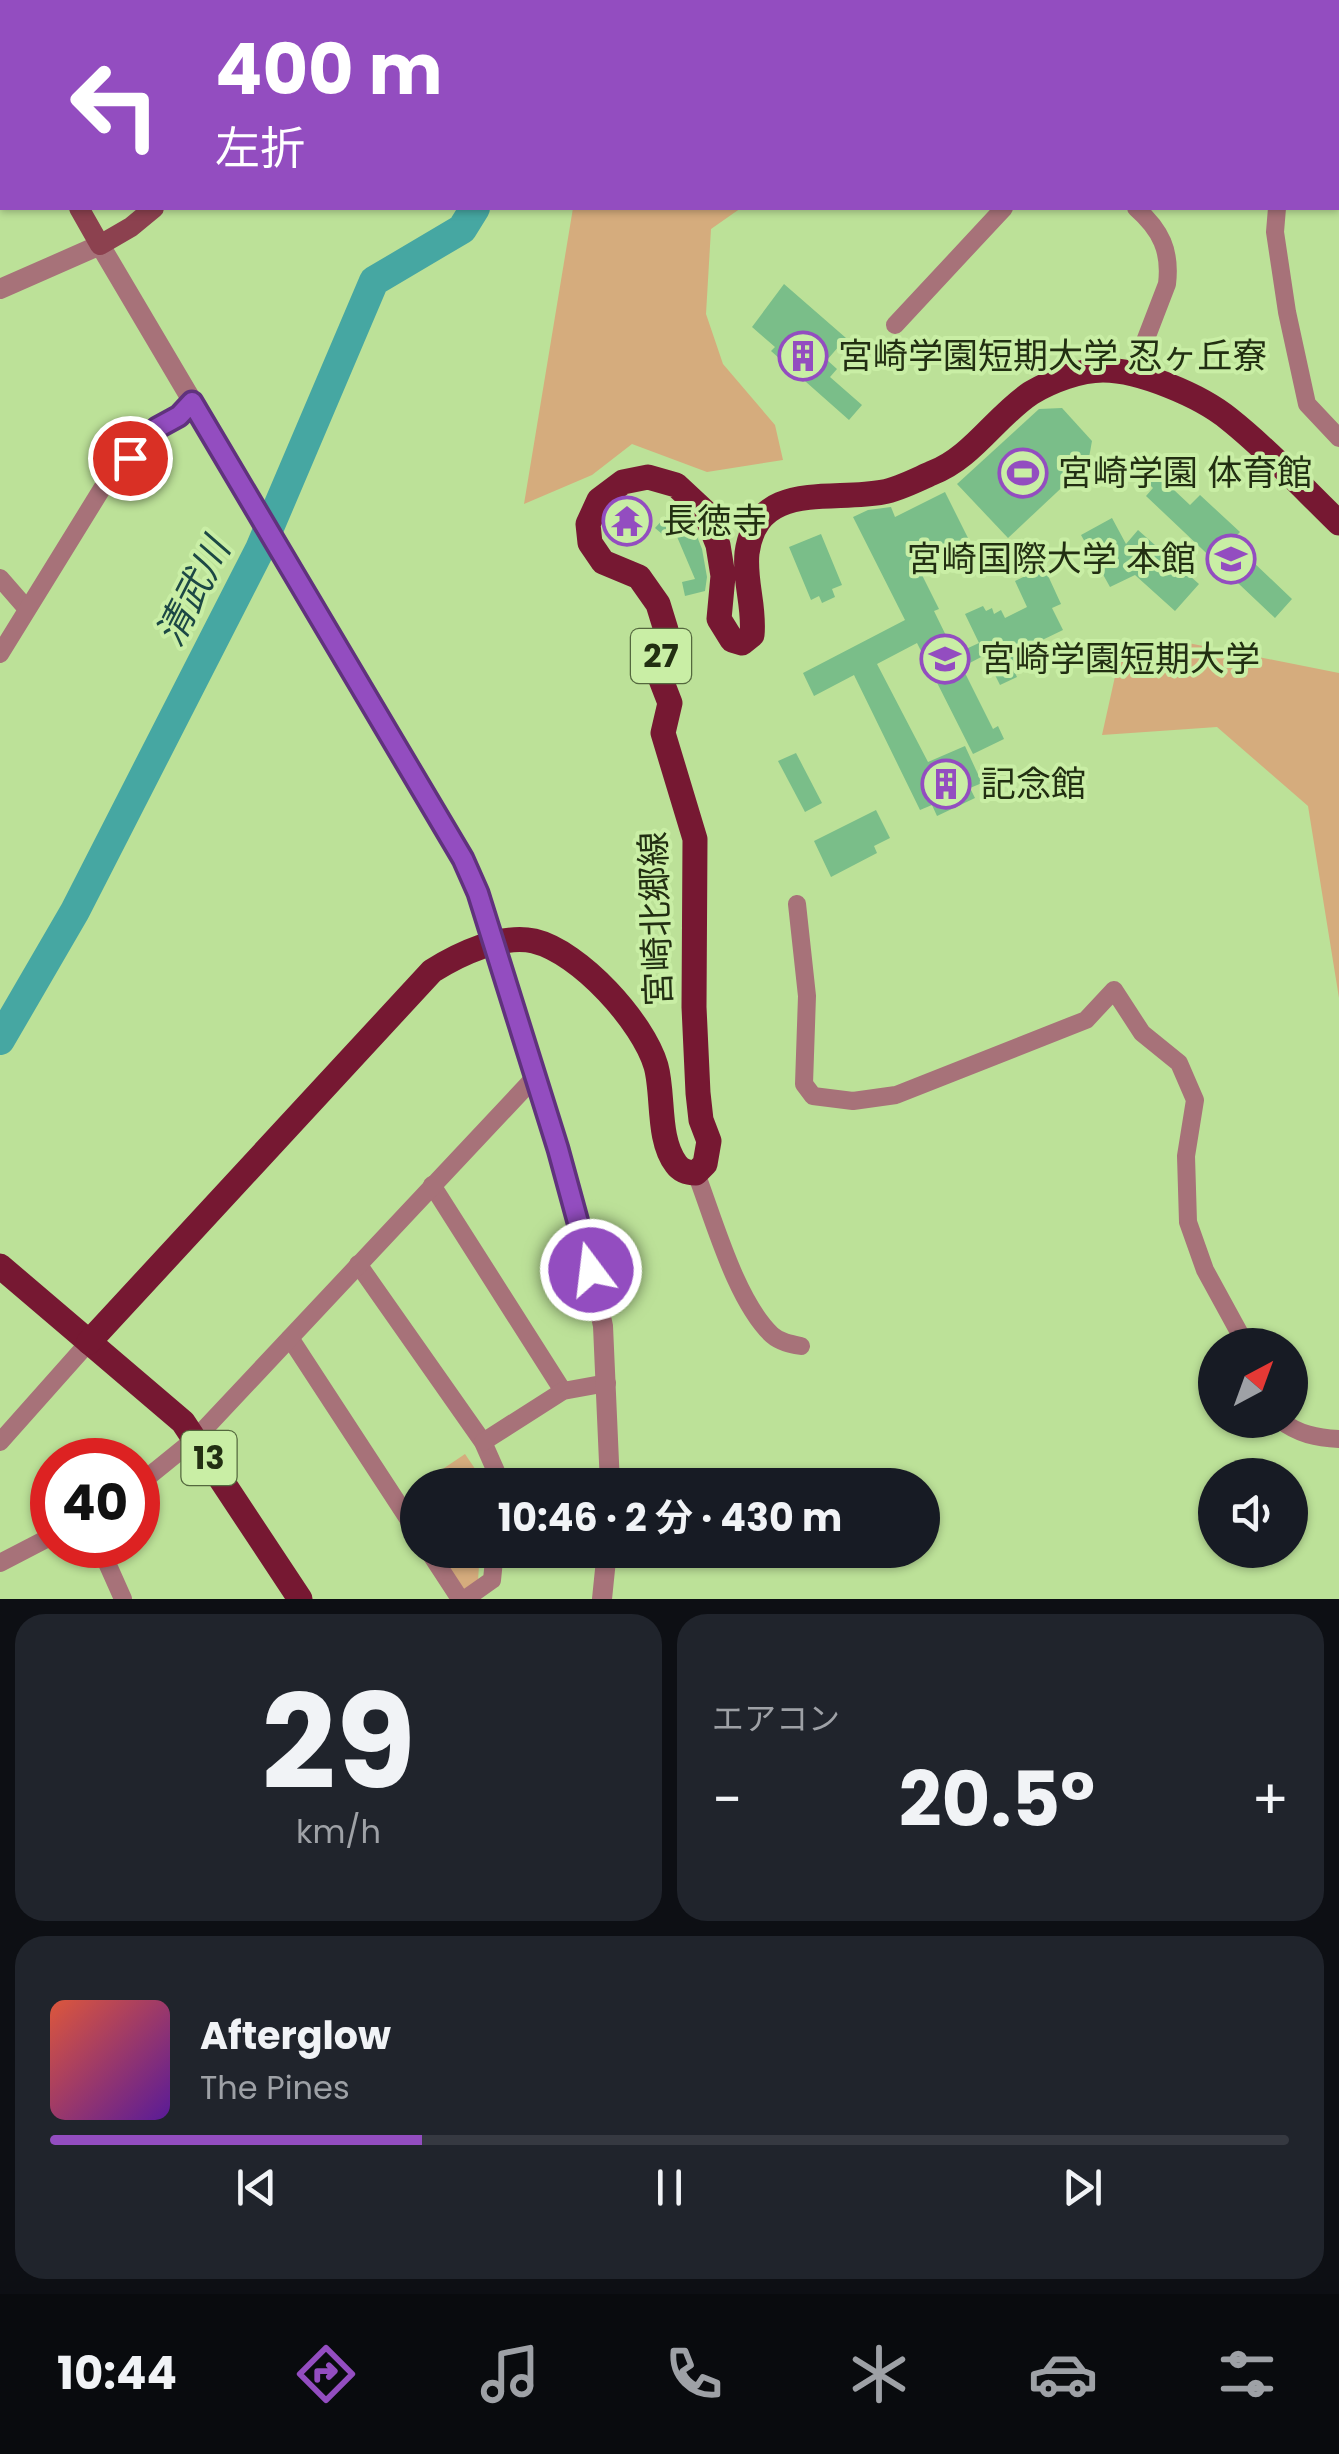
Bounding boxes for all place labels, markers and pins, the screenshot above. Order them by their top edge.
building icon: 宮崎学園短期大学 忍ヶ丘寮 [777,330,829,382]
place label: 宮崎学園短期大学 忍ヶ丘寮 [838,331,1267,380]
pin [88,416,173,501]
sports icon: 宮崎学園 体育館 [997,447,1049,499]
place label: 宮崎学園 体育館 [1058,448,1312,497]
temple icon: 長徳寺 [601,495,653,547]
place label: 長徳寺 [662,496,767,545]
school or university icon: 宮崎国際大学 本館 [1205,533,1257,585]
place label: 宮崎国際大学 本館 [907,534,1196,583]
school or university icon: 宮崎学園短期大学 [919,633,971,685]
place label: 宮崎学園短期大学 [980,634,1260,683]
building icon: 記念館 [920,758,972,810]
place label: 記念館 [981,759,1086,808]

